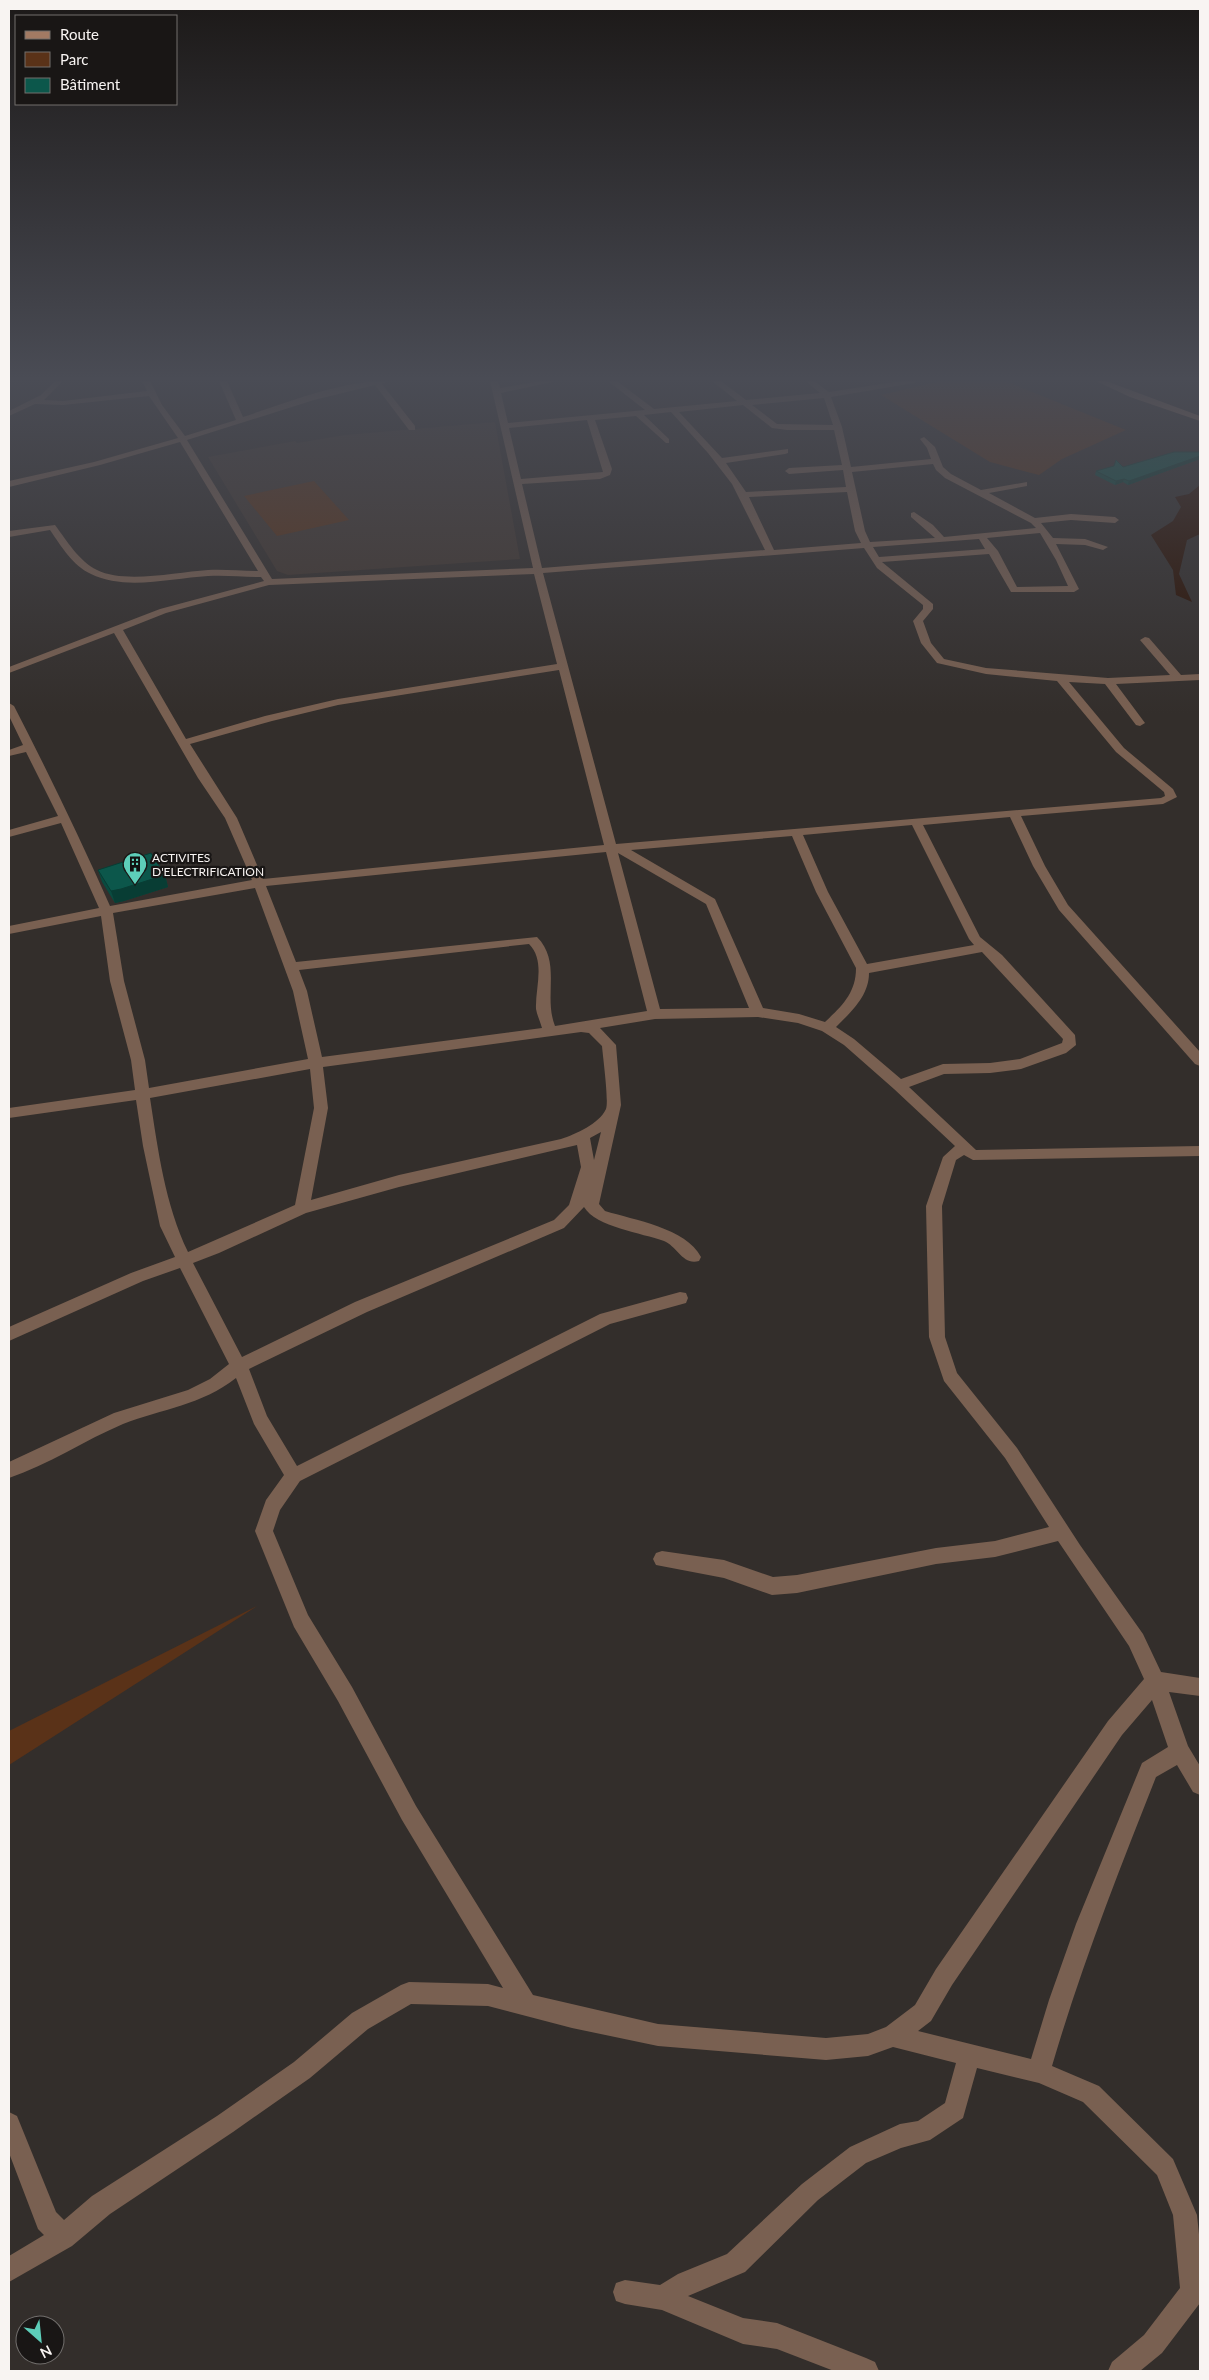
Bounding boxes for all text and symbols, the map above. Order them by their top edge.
legend [15,15,178,105]
text: Route [60,25,99,43]
text: Parc [60,50,89,68]
text: Bâtiment [60,75,121,93]
place label: ACTIVITES D'ELECTRIFICATION [152,850,264,879]
building icon: ACTIVITES D'ELECTRIFICATION [122,851,148,885]
north arrow [15,2315,65,2365]
text: N [37,2342,55,2362]

